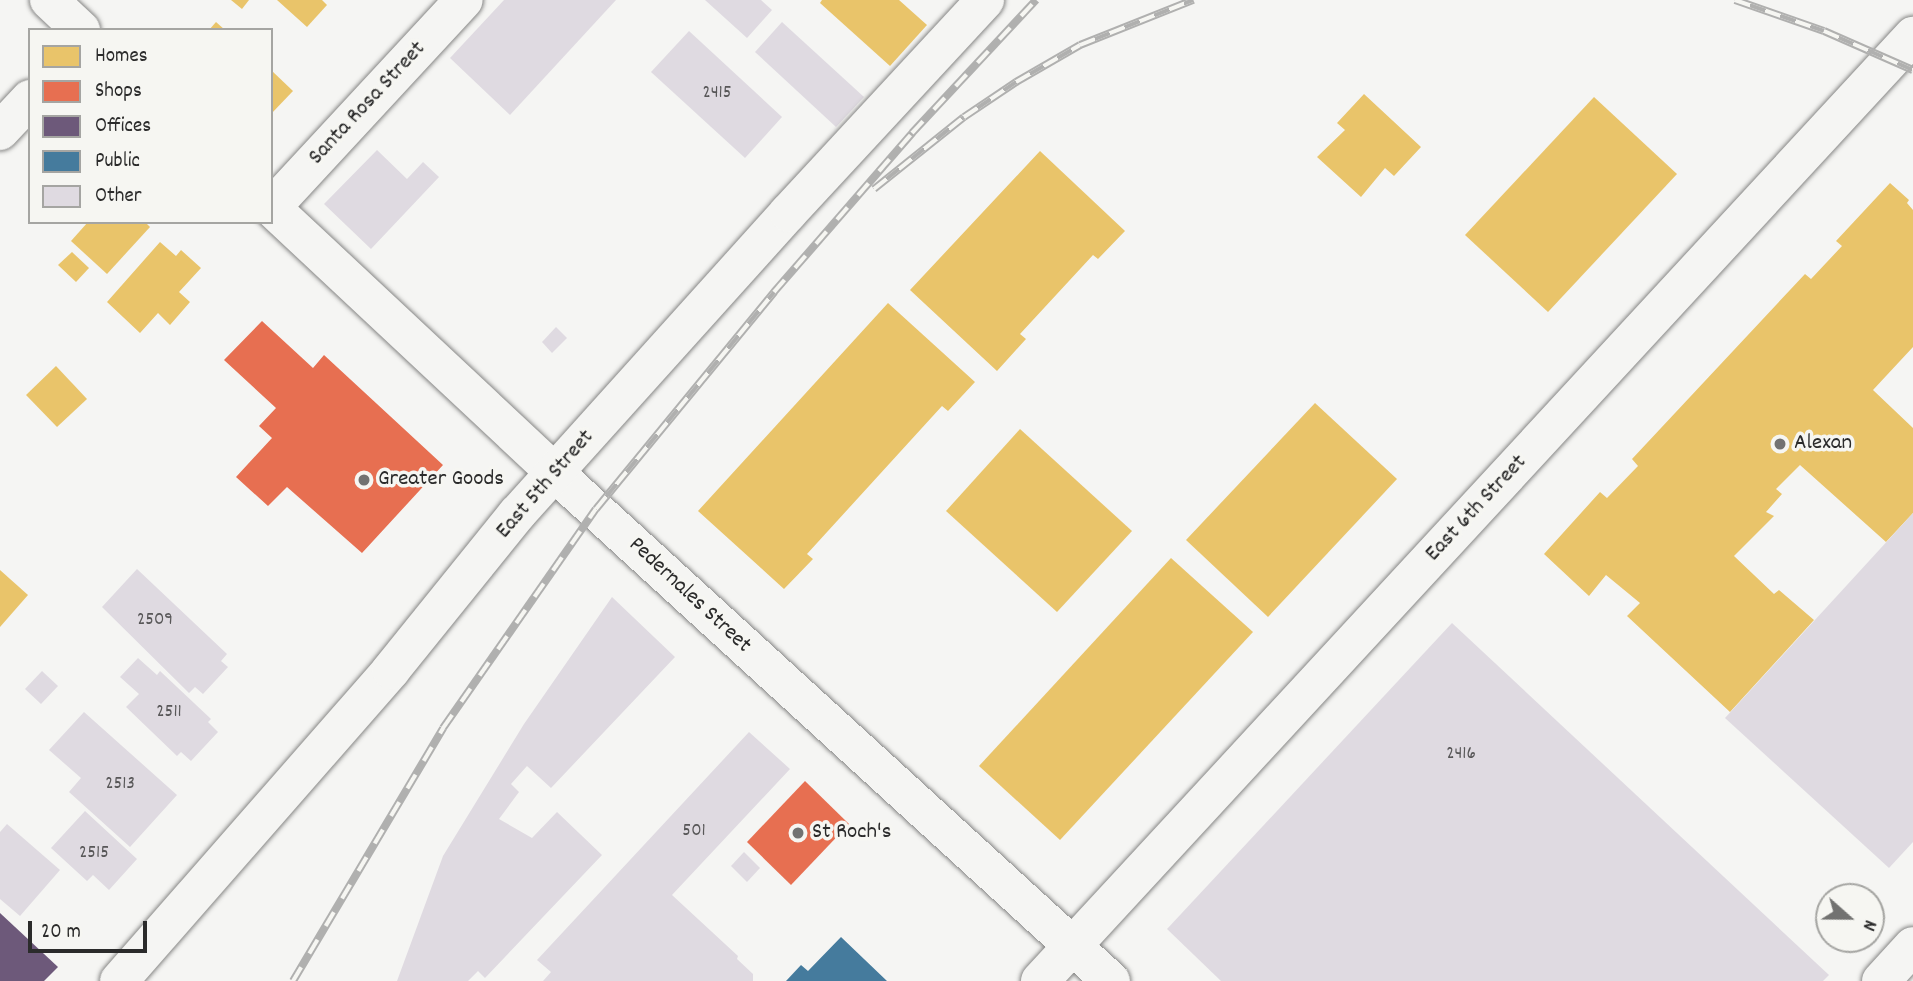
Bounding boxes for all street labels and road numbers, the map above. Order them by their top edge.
street label: Santa Rosa Street [304,36,432,172]
street label: East 5th Street [491,425,601,545]
street label: East 6th Street [1420,450,1534,568]
street label: Pedernales Street [622,532,756,660]

